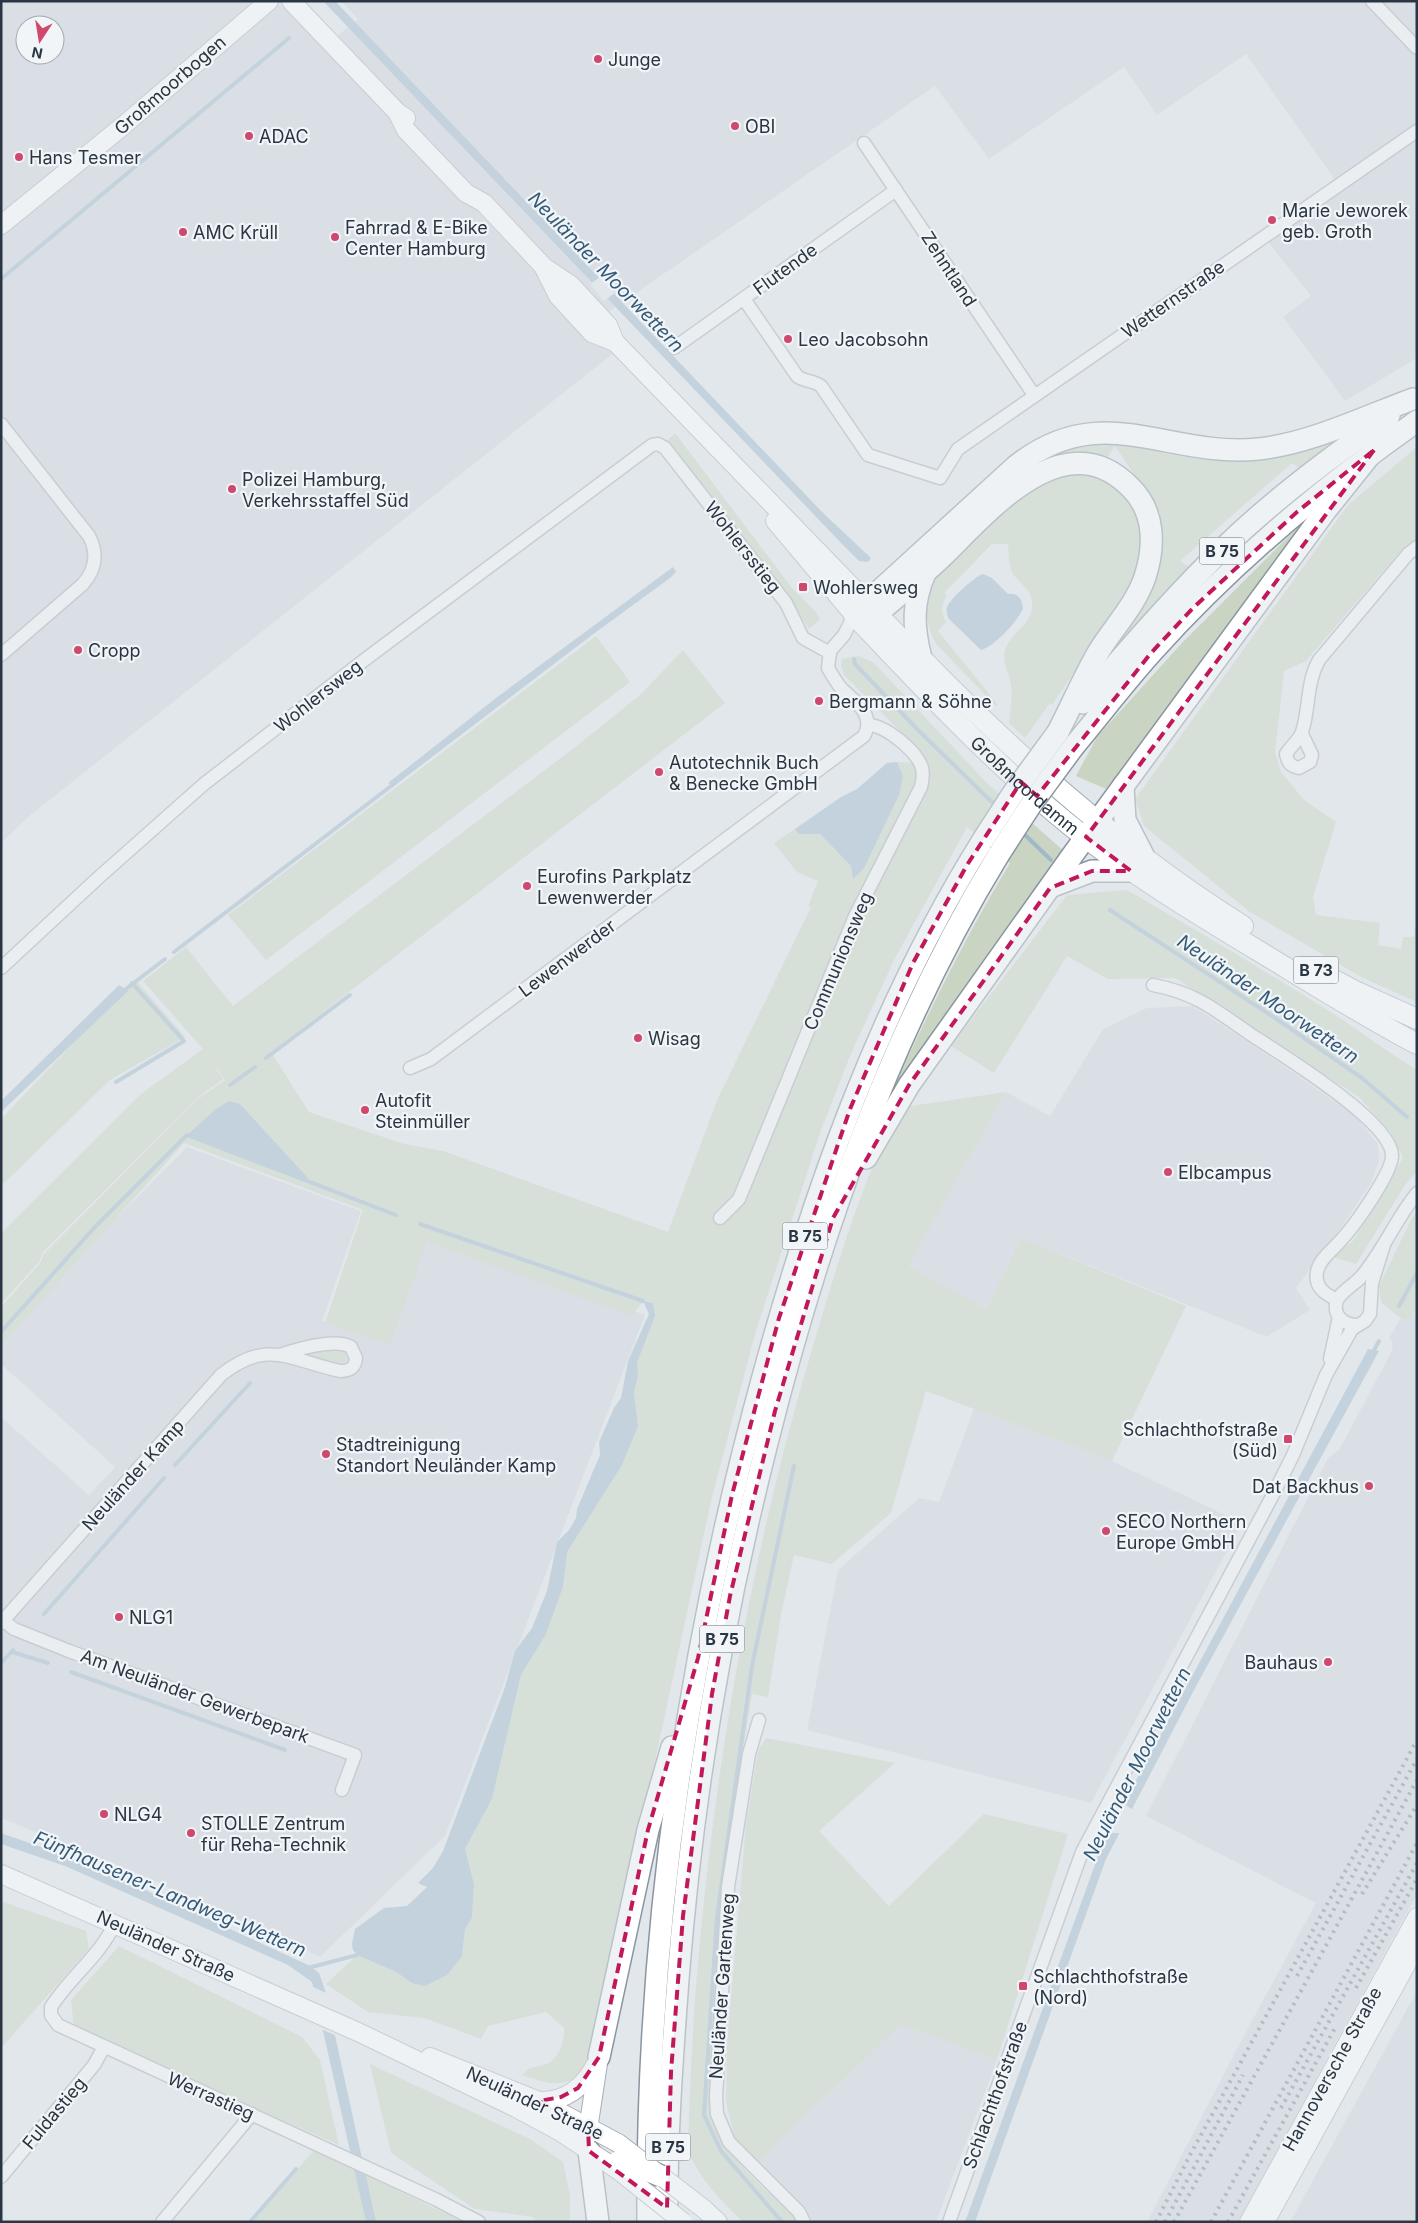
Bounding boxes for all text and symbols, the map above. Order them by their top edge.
north arrow [15,15,65,65]
street label: Großmoorbogen [110,31,230,139]
text: N [30,44,44,63]
place label: Junge [608,49,661,70]
marker: Junge [592,53,604,65]
place label: OBI [745,116,775,137]
marker: OBI [729,120,741,132]
place label: ADAC [259,126,309,147]
marker: ADAC [243,130,255,142]
place label: Hans Tesmer [29,147,141,168]
marker: Hans Tesmer [13,151,25,163]
water label: Neuländer Moorwettern [523,187,689,357]
place label: Marie Jeworek geb. Groth [1282,200,1408,242]
marker: Marie Jeworek geb. Groth [1266,214,1278,226]
place label: Fahrrad & E-Bike Center Hamburg [345,217,488,259]
place label: AMC Krüll [193,222,278,243]
marker: AMC Krüll [177,226,189,238]
street label: Zehntland [917,228,981,310]
marker: Fahrrad & E-Bike Center Hamburg [329,231,341,243]
street label: Flutende [749,239,821,299]
street label: Wetternstraße [1118,256,1228,342]
place label: Leo Jacobsohn [798,329,929,350]
marker: Leo Jacobsohn [782,333,794,345]
place label: Polizei Hamburg, Verkehrsstaffel Süd [242,469,409,511]
marker: Polizei Hamburg, Verkehrsstaffel Süd [226,483,238,495]
street label: Wohlersstieg [701,497,785,597]
road number: B 75 [1200,538,1244,564]
place label: Wohlersweg [813,577,918,598]
marker: Wohlersweg [797,581,809,593]
place label: Cropp [88,640,140,661]
marker: Cropp [72,644,84,656]
street label: Wohlersweg [270,655,366,737]
place label: Bergmann & Söhne [829,691,992,712]
marker: Bergmann & Söhne [813,695,825,707]
street label: Großmoordamm [967,731,1084,839]
place label: Autotechnik Buch & Benecke GmbH [669,752,819,794]
marker: Autotechnik Buch & Benecke GmbH [653,766,665,778]
place label: Eurofins Parkplatz Lewenwerder [537,866,692,908]
marker: Eurofins Parkplatz Lewenwerder [521,880,533,892]
street label: Communionsweg [799,889,877,1033]
street label: Lewenwerder [515,915,620,1001]
water label: Neuländer Moorwettern [1173,930,1363,1068]
road number: B 73 [1294,956,1338,984]
place label: Wisag [648,1028,701,1049]
marker: Wisag [632,1032,644,1044]
place label: Autofit Steinmüller [375,1090,470,1132]
marker: Autofit Steinmüller [359,1104,371,1116]
place label: Elbcampus [1178,1162,1272,1183]
marker: Elbcampus [1162,1166,1174,1178]
road number: B 75 [782,1222,828,1250]
street label: Neuländer Kamp [78,1415,188,1535]
place label: Schlachthofstraße (Süd) [1123,1419,1278,1461]
marker: Schlachthofstraße (Süd) [1282,1433,1294,1445]
place label: Stadtreinigung Standort Neuländer Kamp [336,1434,556,1476]
marker: Stadtreinigung Standort Neuländer Kamp [320,1448,332,1460]
place label: Dat Backhus [1252,1476,1359,1497]
marker: Dat Backhus [1363,1480,1375,1492]
place label: SECO Northern Europe GmbH [1116,1511,1246,1553]
marker: SECO Northern Europe GmbH [1100,1525,1112,1537]
place label: NLG1 [129,1607,173,1628]
marker: NLG1 [113,1611,125,1623]
road number: B 75 [700,1626,744,1652]
street label: Am Neuländer Gewerbepark [78,1645,312,1747]
place label: Bauhaus [1245,1652,1318,1673]
marker: Bauhaus [1322,1656,1334,1668]
water label: Neuländer Moorwettern [1078,1663,1196,1865]
place label: NLG4 [114,1804,162,1825]
marker: NLG4 [98,1808,110,1820]
place label: STOLLE Zentrum für Reha-Technik [201,1813,346,1855]
water label: Fünfhausener-Landweg-Wettern [30,1826,310,1962]
marker: STOLLE Zentrum für Reha-Technik [185,1827,197,1839]
street label: Neuländer Gartenweg [705,1892,739,2080]
street label: Neuländer Straße [94,1906,238,1986]
place label: Schlachthofstraße (Nord) [1033,1966,1188,2008]
marker: Schlachthofstraße (Nord) [1017,1980,1029,1992]
street label: Hannoversche Straße [1278,1983,1386,2155]
street label: Schlachthofstraße [959,2018,1031,2172]
street label: Neuländer Straße [463,2062,607,2144]
street label: Werrastieg [164,2068,258,2124]
street label: Fuldastieg [18,2073,90,2153]
road number: B 75 [646,2134,690,2160]

